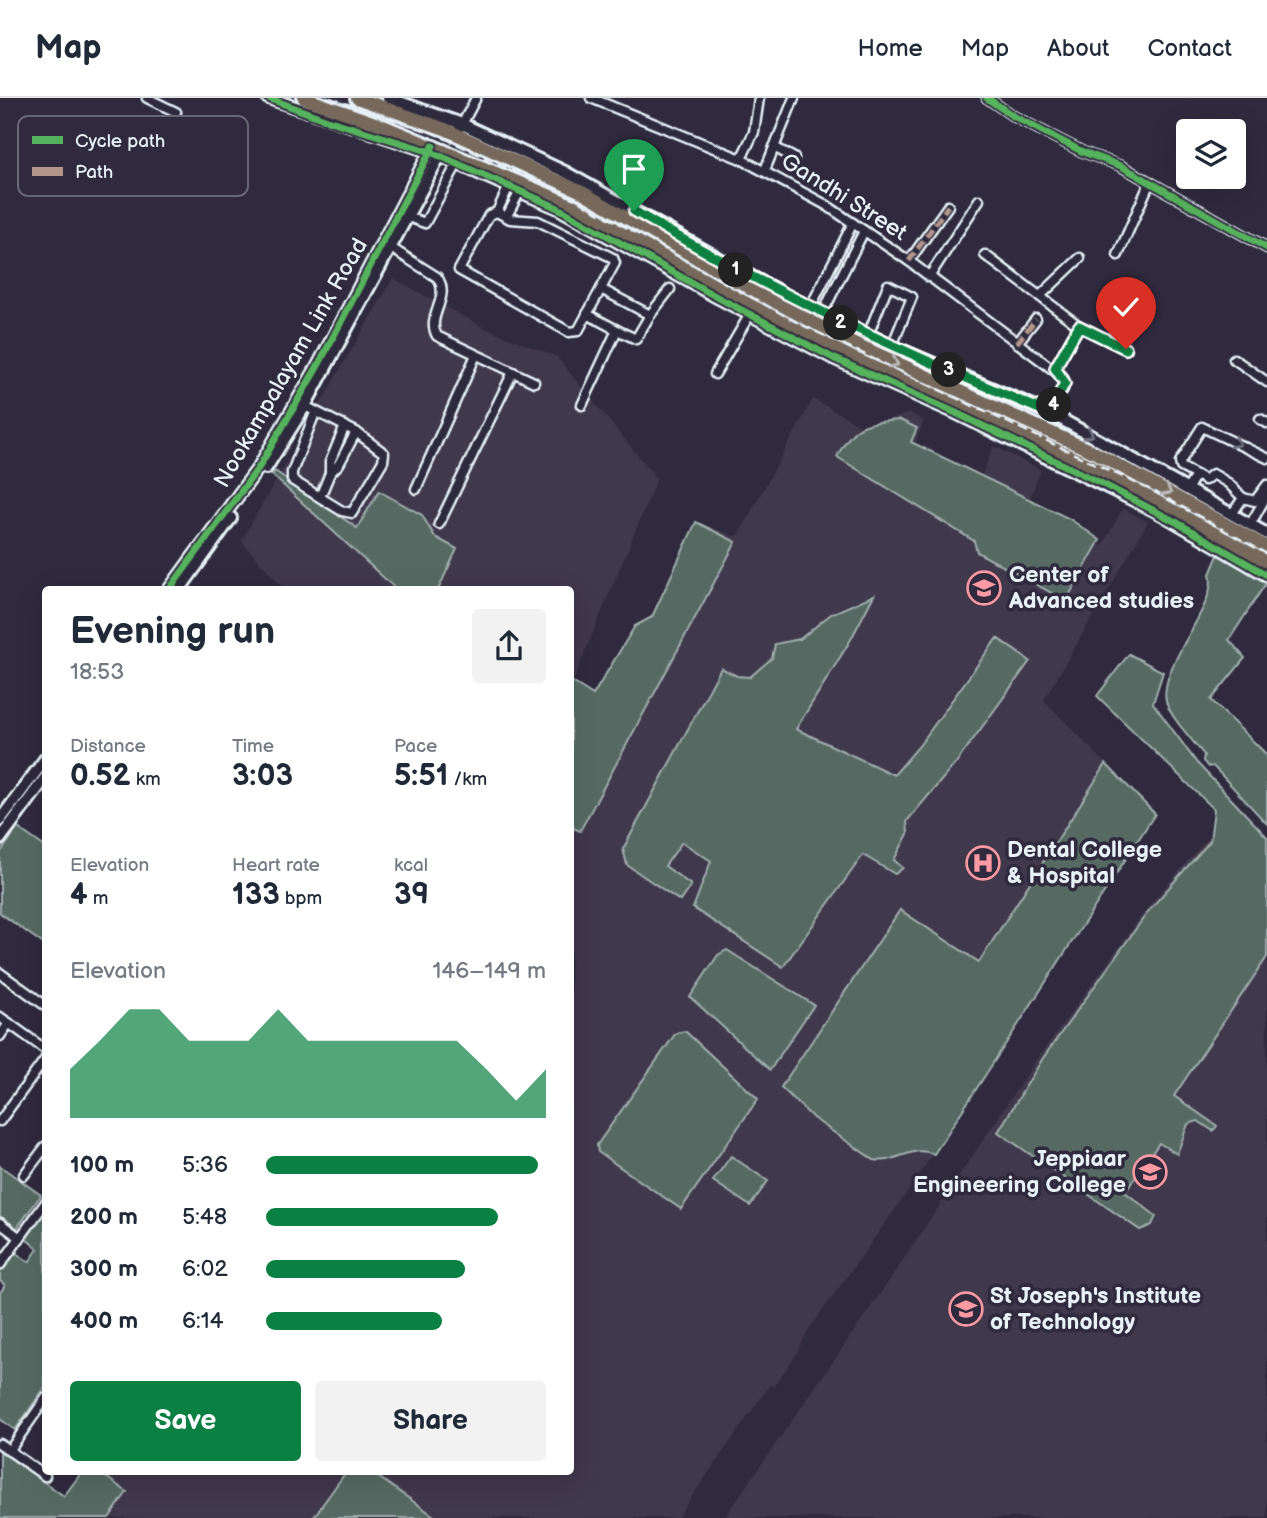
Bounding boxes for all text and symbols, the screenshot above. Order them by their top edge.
text: Map [35,28,101,68]
text: Home [858,34,923,63]
text: Map [961,34,1009,63]
text: About [1047,34,1109,63]
text: Contact [1147,34,1232,63]
legend [18,116,248,196]
map controls [1176,119,1246,189]
button: layers [1176,119,1246,189]
text: Cycle path [75,130,165,153]
pin [604,139,664,211]
street label: Gandhi Street [776,147,912,247]
icon: arrive [615,150,653,188]
text: Path [75,161,113,184]
street label: Nookampalayam Link Road [208,233,374,493]
pin: 1 [718,252,754,288]
text: 1 [732,258,740,281]
pin [1096,277,1156,349]
icon: check [1107,288,1145,326]
pin: 2 [824,306,858,341]
text: 2 [835,311,846,334]
pin: 3 [932,352,967,388]
one-way arrow [887,355,900,369]
text: 3 [943,358,954,381]
pin: 4 [1036,388,1072,422]
text: 4 [1048,393,1059,416]
one-way arrow [1082,426,1094,439]
one-way arrow [1229,434,1241,448]
one-way arrow [1160,483,1172,496]
place label: Center of Advanced studies [1008,561,1194,615]
school or university icon: Center of Advanced studies [965,569,1003,607]
text: Evening run [70,609,275,654]
button: share [472,609,546,683]
text: 18:53 [70,658,124,686]
text: Distance [70,735,146,758]
text: Time [232,735,274,758]
text: Pace [394,735,437,758]
text: 0.52 [70,758,131,794]
text: 3:03 [232,758,293,794]
text: 5:51 [394,758,448,794]
text: km [131,768,161,791]
text: /km [448,768,487,791]
place label: Dental College & Hospital [1007,836,1162,890]
hospital icon: Dental College & Hospital [964,844,1002,882]
text: Elevation [70,854,149,877]
text: Heart rate [232,854,320,877]
text: kcal [394,854,428,877]
text: 4 [70,877,88,913]
text: 133 [232,877,280,913]
text: 39 [394,877,429,913]
text: m [88,887,109,910]
text: bpm [280,887,322,910]
text: Elevation [70,957,166,985]
text: 146–149 m [432,957,546,985]
place label: Jeppiaar Engineering College [913,1145,1127,1199]
text: 100 m [70,1151,134,1179]
text: 5:36 [182,1151,228,1179]
school or university icon: Jeppiaar Engineering College [1131,1153,1169,1191]
text: 200 m [70,1203,138,1231]
text: 5:48 [182,1203,227,1231]
text: 300 m [70,1255,138,1283]
text: 6:02 [182,1255,228,1283]
place label: St Joseph's Institute of Technology [990,1282,1201,1336]
school or university icon: St Joseph's Institute of Technology [947,1290,985,1328]
text: 400 m [70,1307,138,1335]
text: 6:14 [182,1307,224,1335]
button: Save [70,1381,301,1461]
button: Share [315,1381,546,1461]

